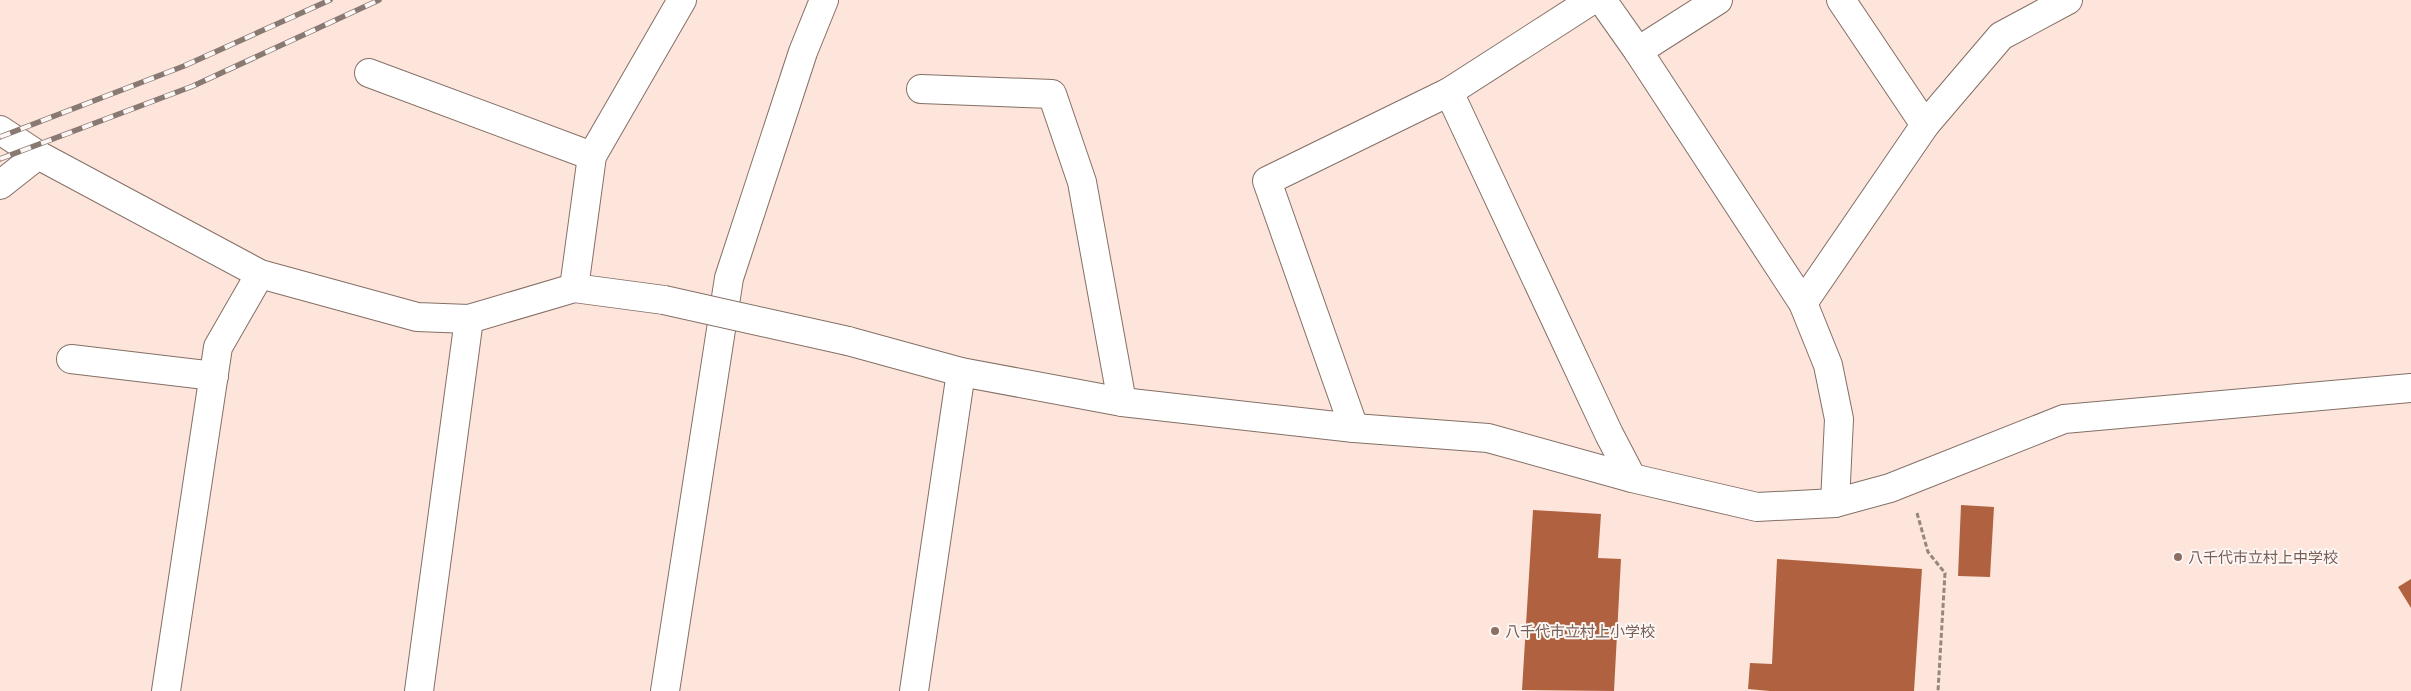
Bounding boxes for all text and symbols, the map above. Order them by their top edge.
place label: 八千代市立村上中学校 [2188,548,2338,567]
marker: 八千代市立村上中学校 [2172,551,2184,563]
place label: 八千代市立村上小学校 [1505,622,1655,641]
marker: 八千代市立村上小学校 [1489,625,1501,637]

